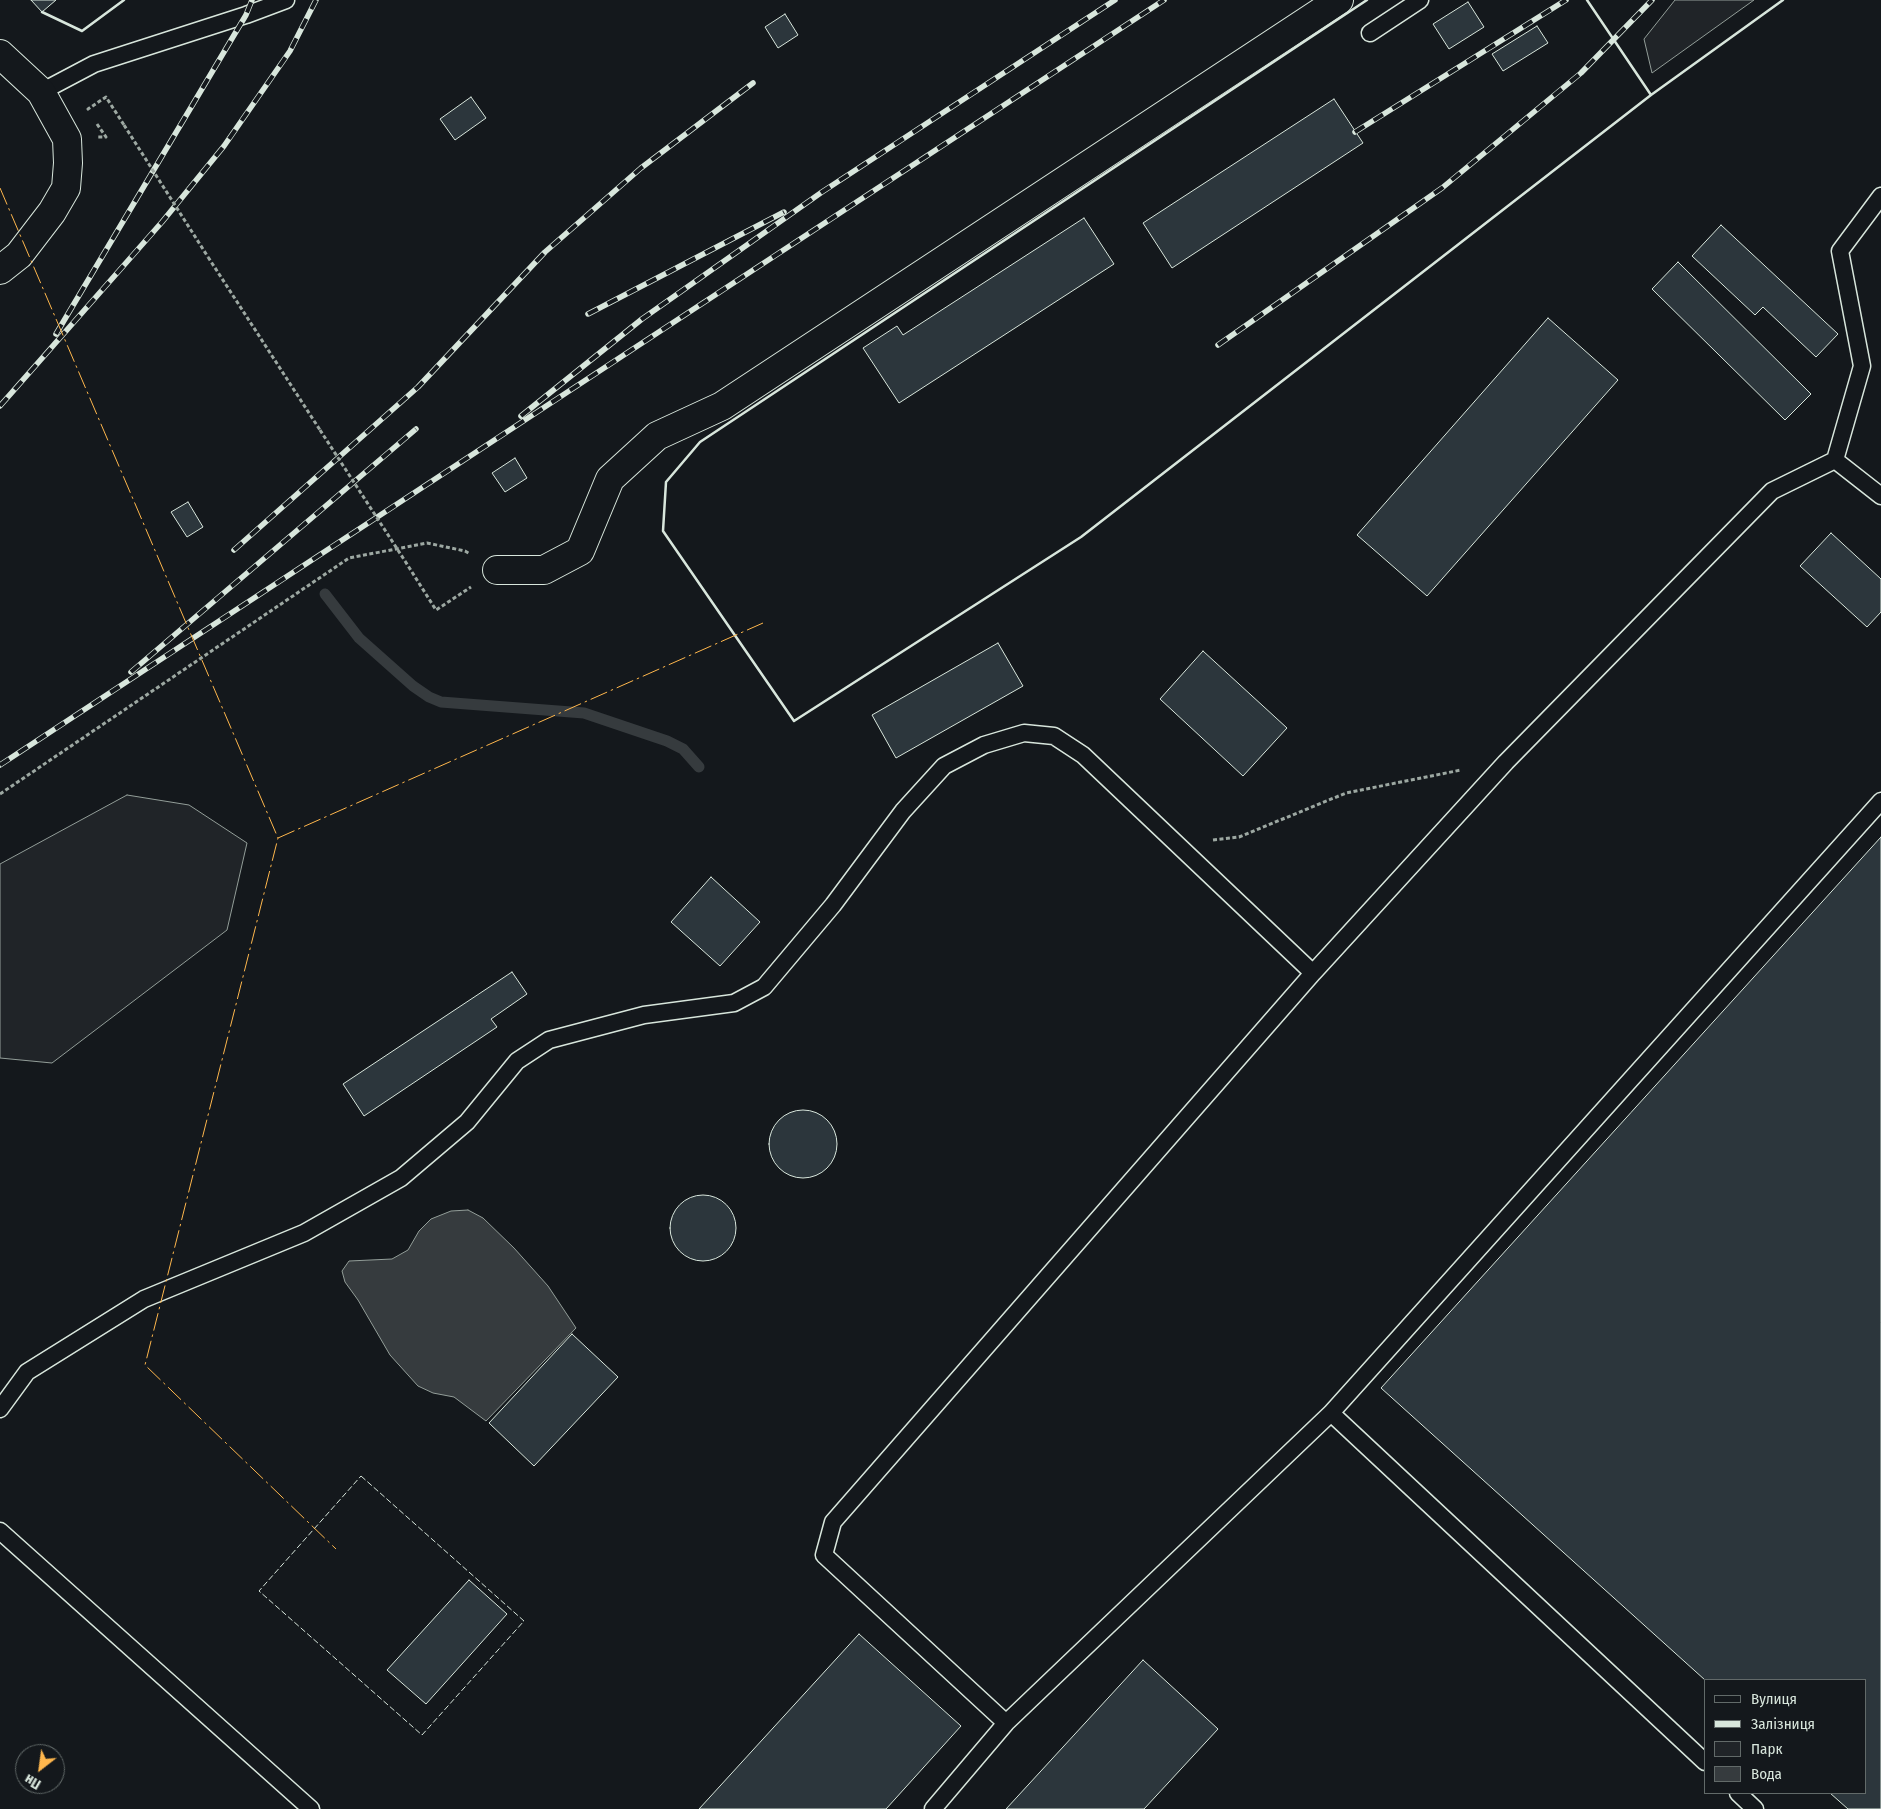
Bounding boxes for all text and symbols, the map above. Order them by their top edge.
legend [1704,1679,1866,1794]
text: Вулиця [1751,1690,1797,1708]
text: Залізниця [1751,1715,1815,1733]
text: Парк [1751,1740,1782,1758]
north arrow [15,1744,65,1794]
text: Вода [1751,1765,1782,1783]
text: Пн [22,1770,44,1793]

